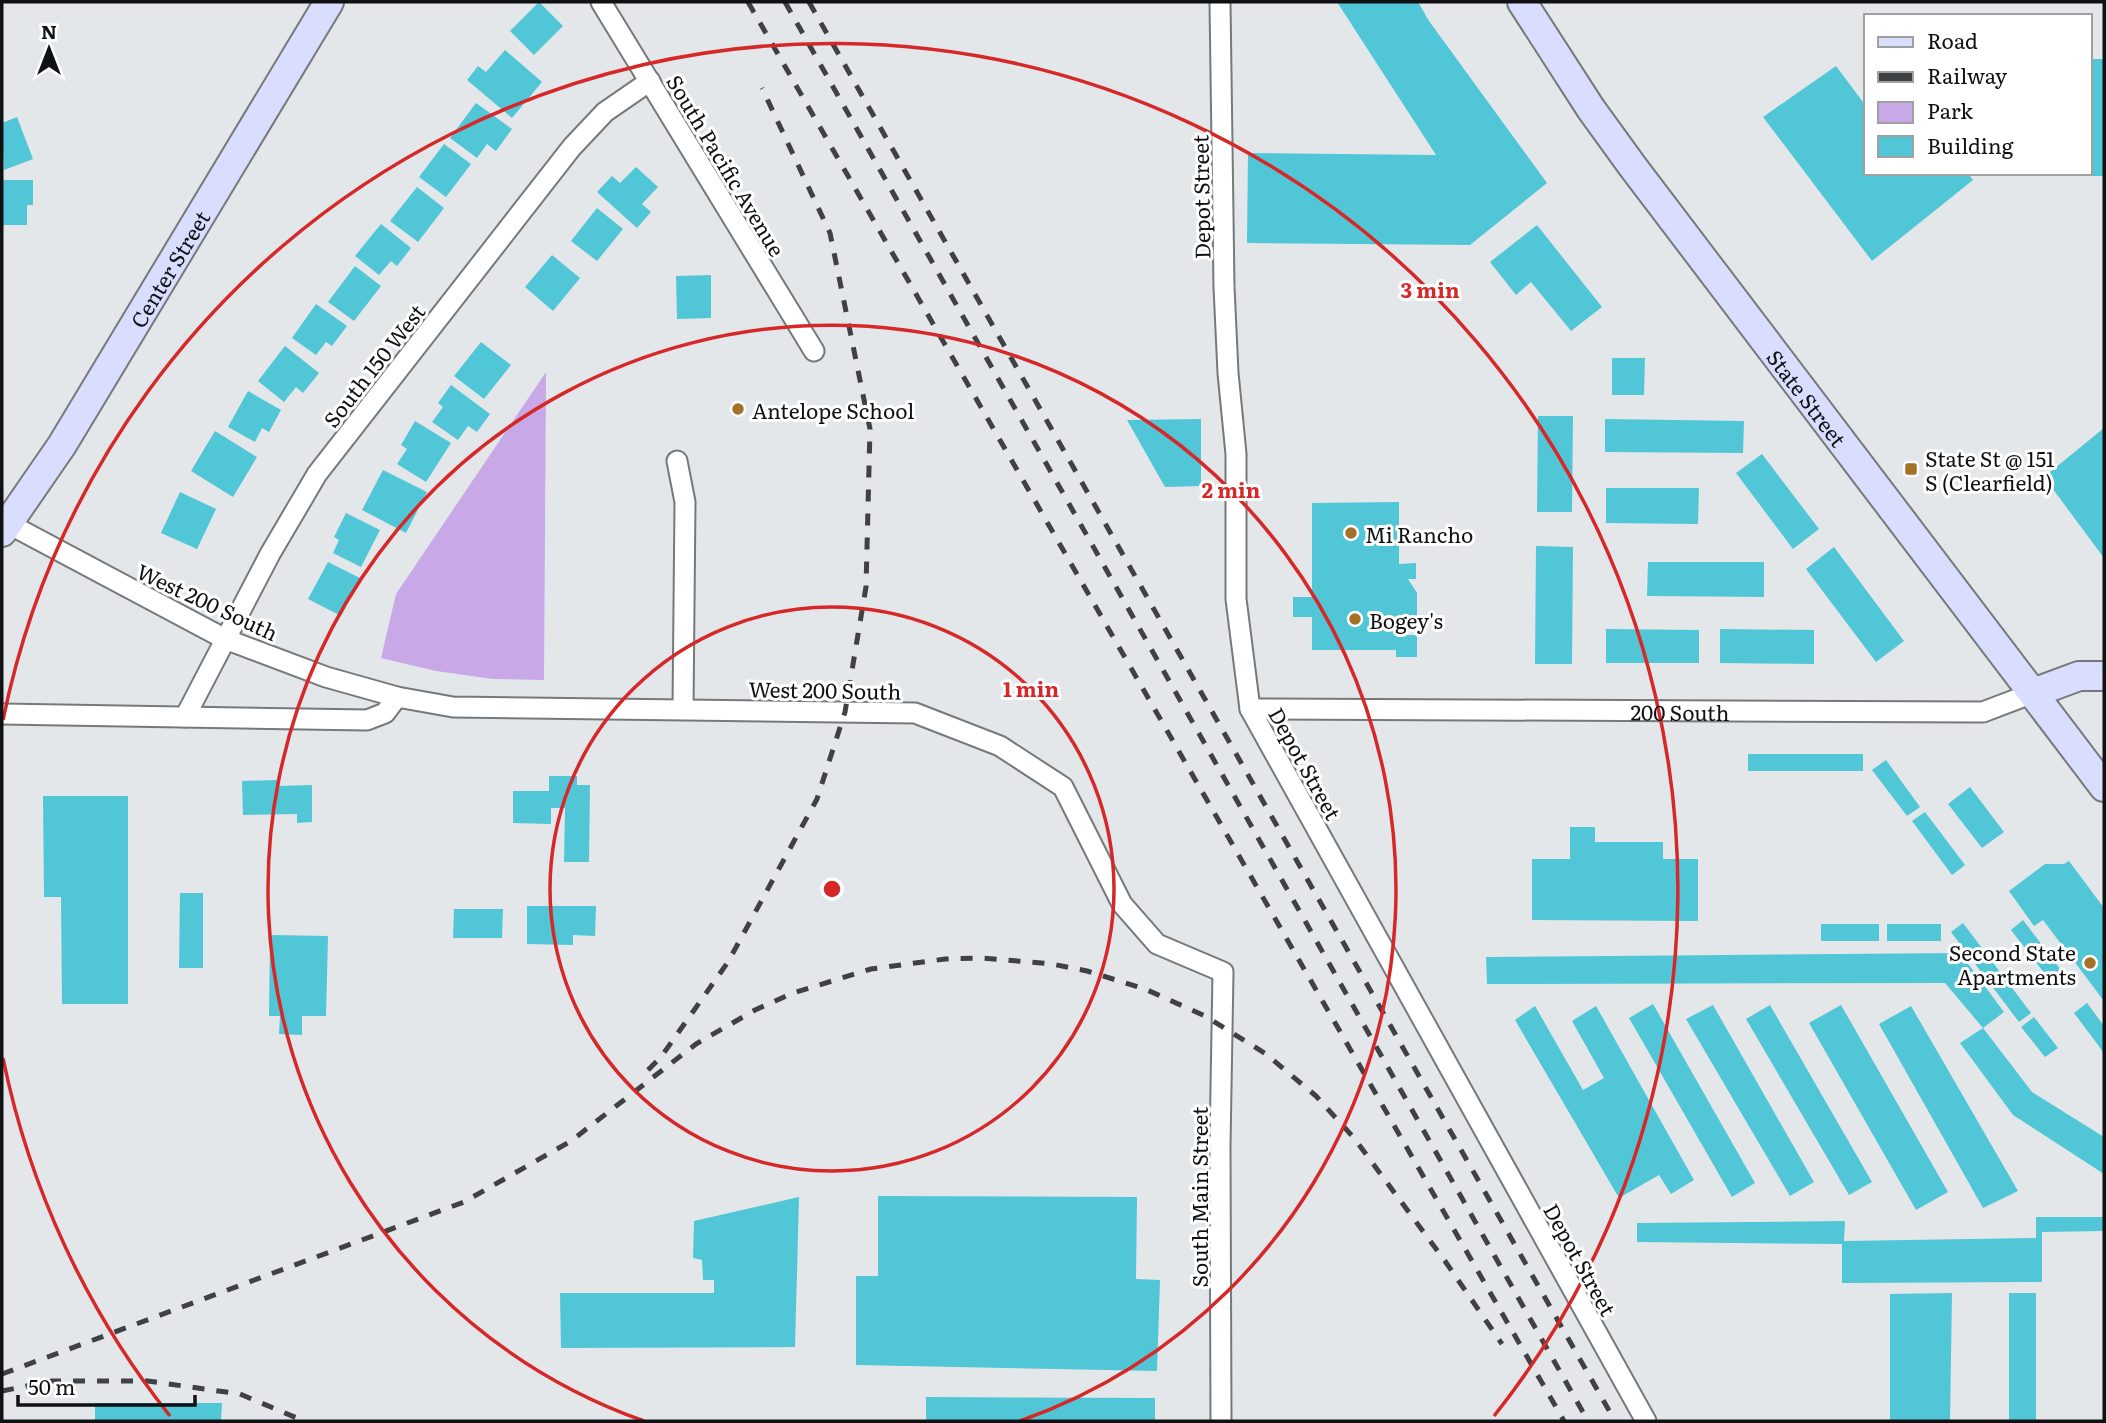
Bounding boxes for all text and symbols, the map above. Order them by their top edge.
north arrow [14,14,84,84]
legend [1864,14,2092,175]
text: N [41,17,57,45]
text: Road [1927,24,1978,55]
text: Railway [1927,59,2008,90]
street label: South Pacific Avenue [660,68,794,262]
text: Park [1927,94,1973,125]
text: Building [1927,129,2014,160]
street label: Depot Street [1183,134,1217,259]
street label: Center Street [121,203,216,333]
text: 3 min [1400,273,1460,304]
street label: South 150 West [315,296,431,433]
street label: State Street [1761,342,1855,453]
place label: Antelope School [752,394,914,425]
marker: Antelope School [730,401,746,417]
place label: State St @ 151 S (Clearfield) [1925,442,2055,497]
marker: State St @ 151 S (Clearfield) [1903,461,1919,477]
text: 2 min [1202,473,1261,504]
place label: Mi Rancho [1365,518,1473,549]
marker: Mi Rancho [1343,525,1359,541]
street label: West 200 South [132,555,284,647]
place label: Bogey's [1369,604,1443,635]
marker: Bogey's [1347,611,1363,627]
street label: West 200 South [748,672,902,706]
text: 1 min [1003,672,1059,703]
street label: 200 South [1630,695,1730,726]
street label: Depot Street [1262,701,1350,825]
centre of rings [820,877,844,901]
place label: Second State Apartments [1949,936,2076,991]
marker: Second State Apartments [2082,955,2098,971]
street label: South Main Street [1183,1106,1214,1288]
street label: Depot Street [1537,1197,1625,1321]
scale bar [18,1364,194,1408]
text: 50 m [28,1370,75,1401]

